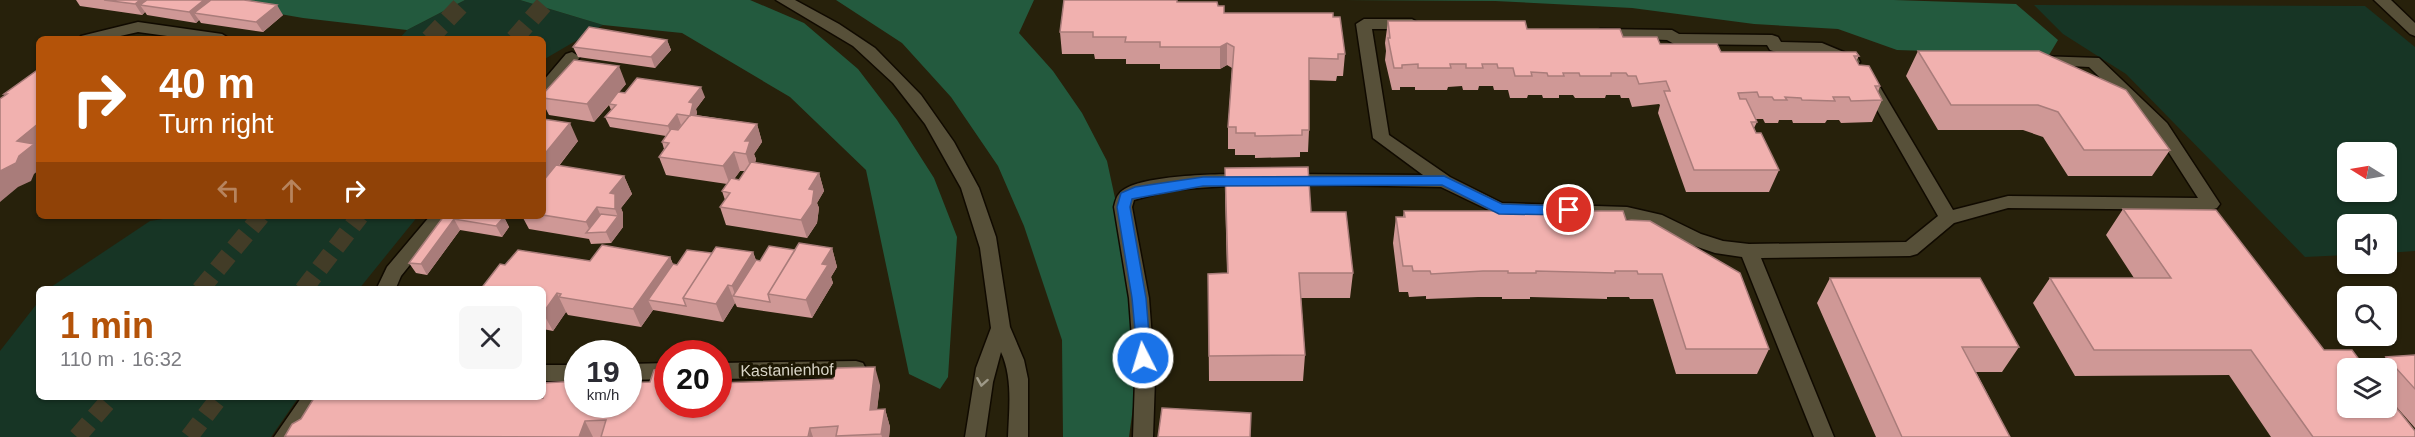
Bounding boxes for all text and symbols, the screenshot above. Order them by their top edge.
icon: right [60,60,138,138]
text: 40 m [159,60,255,107]
text: Turn right [159,109,274,139]
north arrow [2337,142,2397,202]
map controls [2337,142,2397,418]
icon: left [212,174,245,207]
icon: ahead [275,174,308,207]
icon: right [338,174,371,207]
pin [1543,184,1594,235]
icon: arrive [1552,193,1585,226]
button: sound [2337,214,2397,274]
button: search [2337,286,2397,346]
text: 1 min [60,305,154,346]
button: close [459,306,522,369]
position arrow [1111,326,1175,390]
speed limit sign: 20 [654,340,732,418]
text: 110 m · 16:32 [60,348,182,370]
text: 19 [586,355,620,388]
button: layers [2337,358,2397,418]
street label: Kastanienhof [740,361,834,379]
one-way arrow [977,377,989,386]
text: km/h [587,386,619,403]

